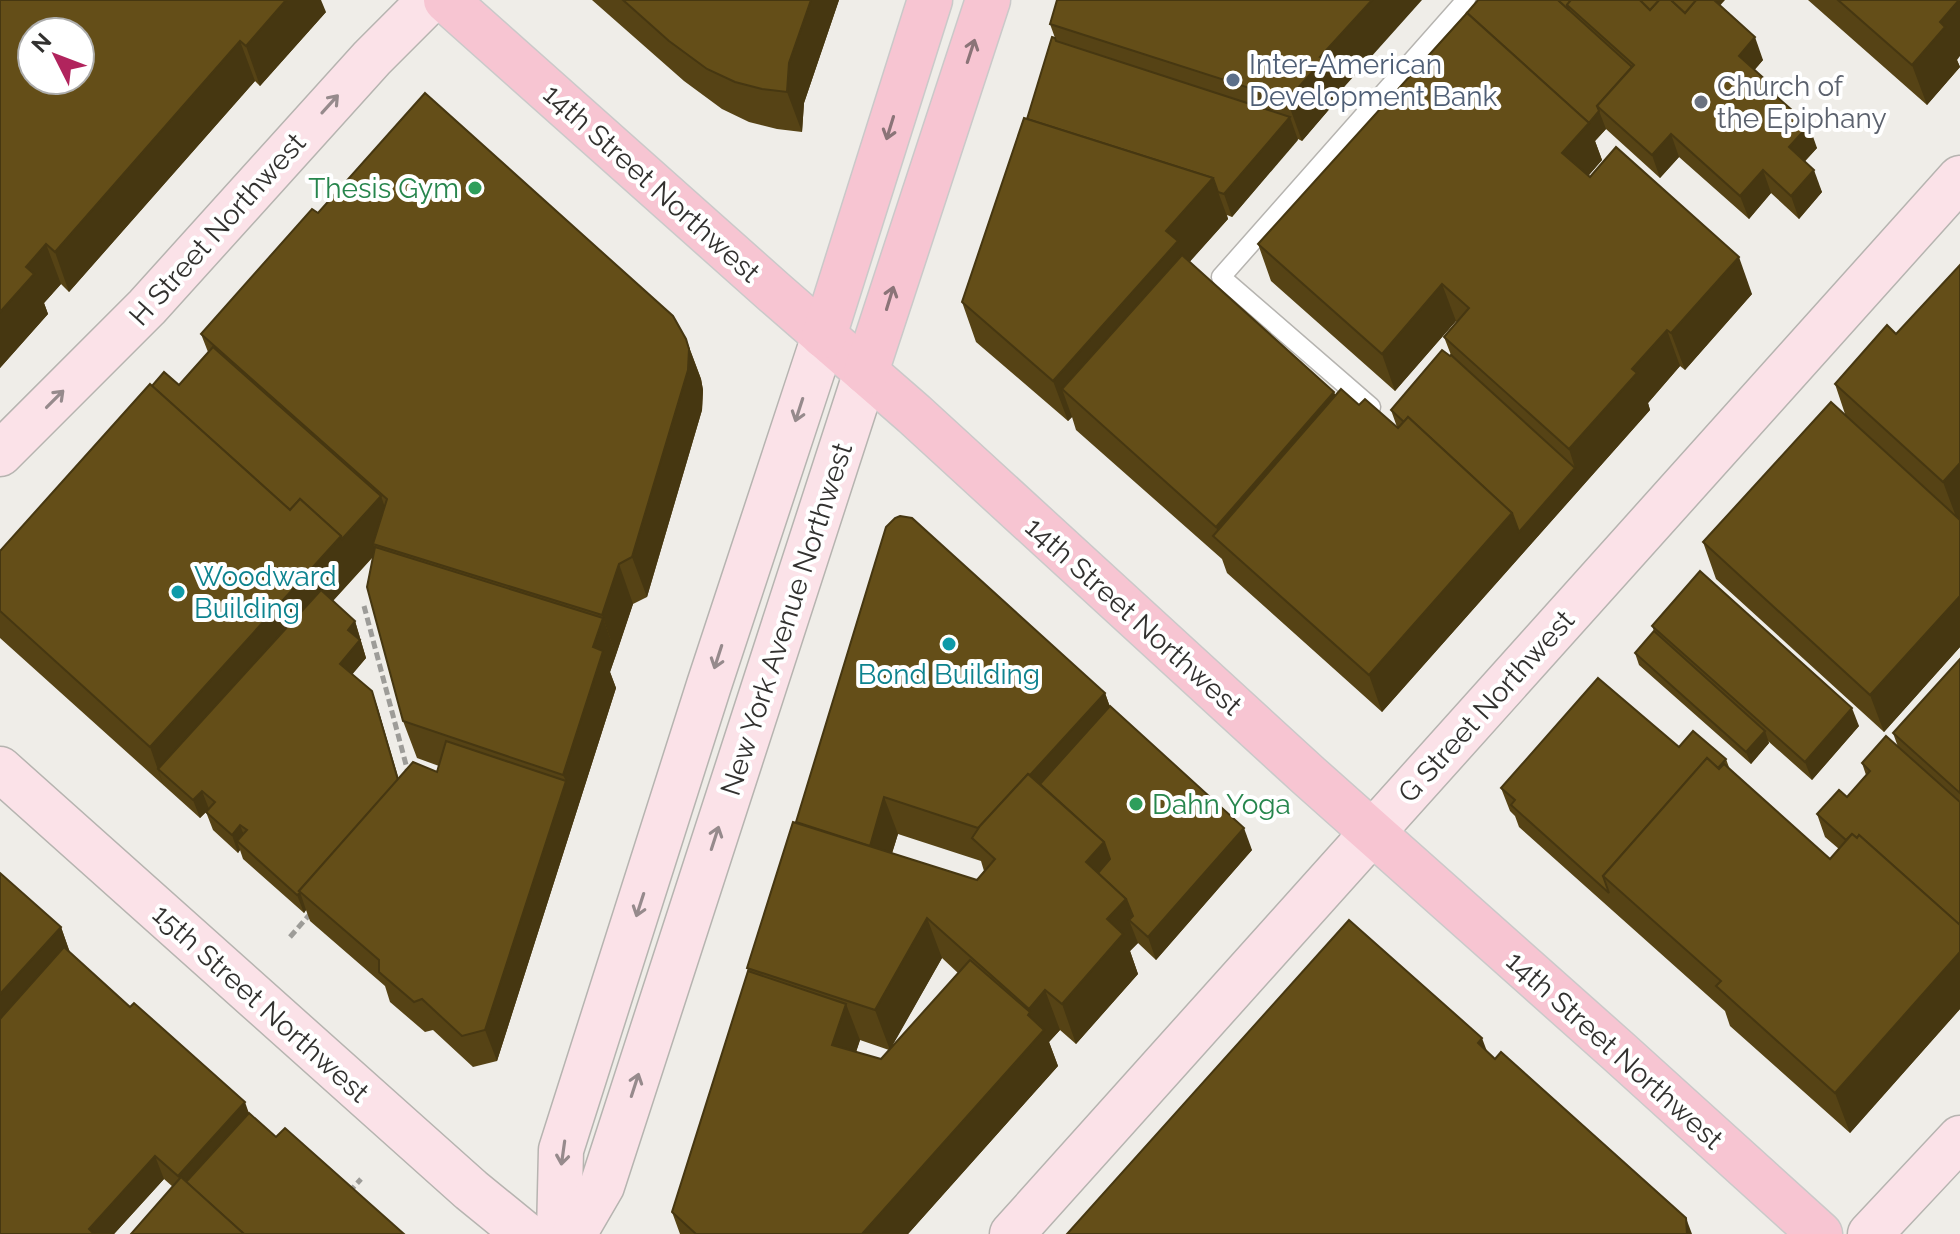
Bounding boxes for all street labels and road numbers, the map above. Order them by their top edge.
street label: 14th Street Northwest [537,78,767,290]
street label: H Street Northwest [122,126,313,332]
street label: New York Avenue Northwest [714,438,859,800]
street label: 14th Street Northwest [1019,511,1249,723]
street label: G Street Northwest [1392,603,1582,809]
street label: 15th Street Northwest [146,898,376,1110]
street label: 14th Street Northwest [1500,945,1730,1157]

